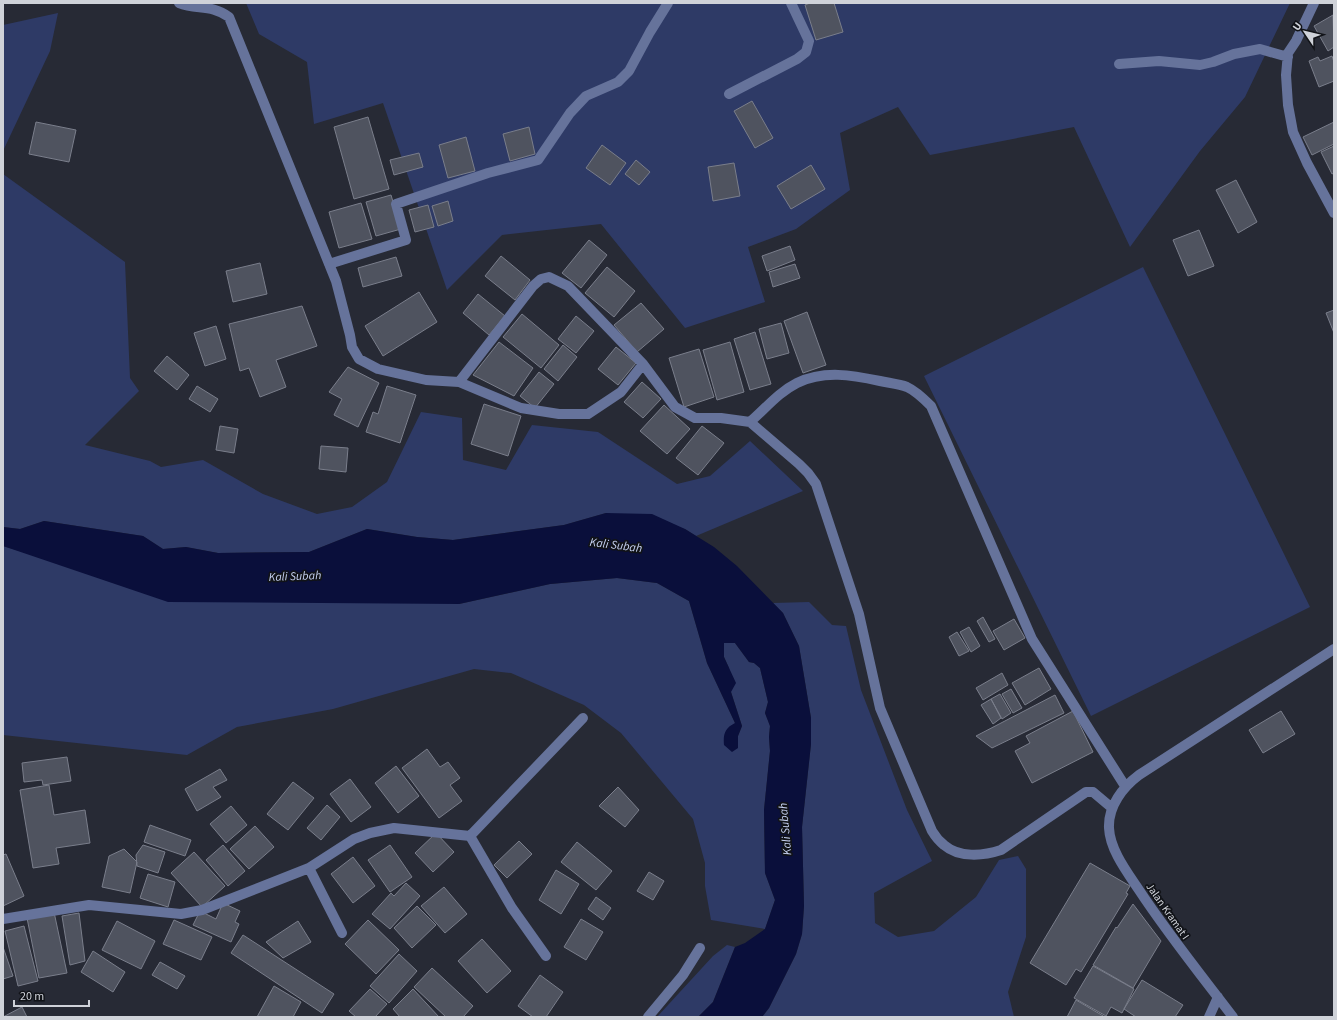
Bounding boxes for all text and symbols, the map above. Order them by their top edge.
north arrow [1285,12,1325,52]
text: U [1289,19,1305,34]
water label: Kali Subah [589,534,643,557]
water label: Kali Subah [268,567,322,586]
water label: Kali Subah [775,802,796,856]
street label: Jalan Kramat I [1142,880,1193,943]
scale bar [14,982,89,1008]
text: 20 m [20,988,44,1005]

